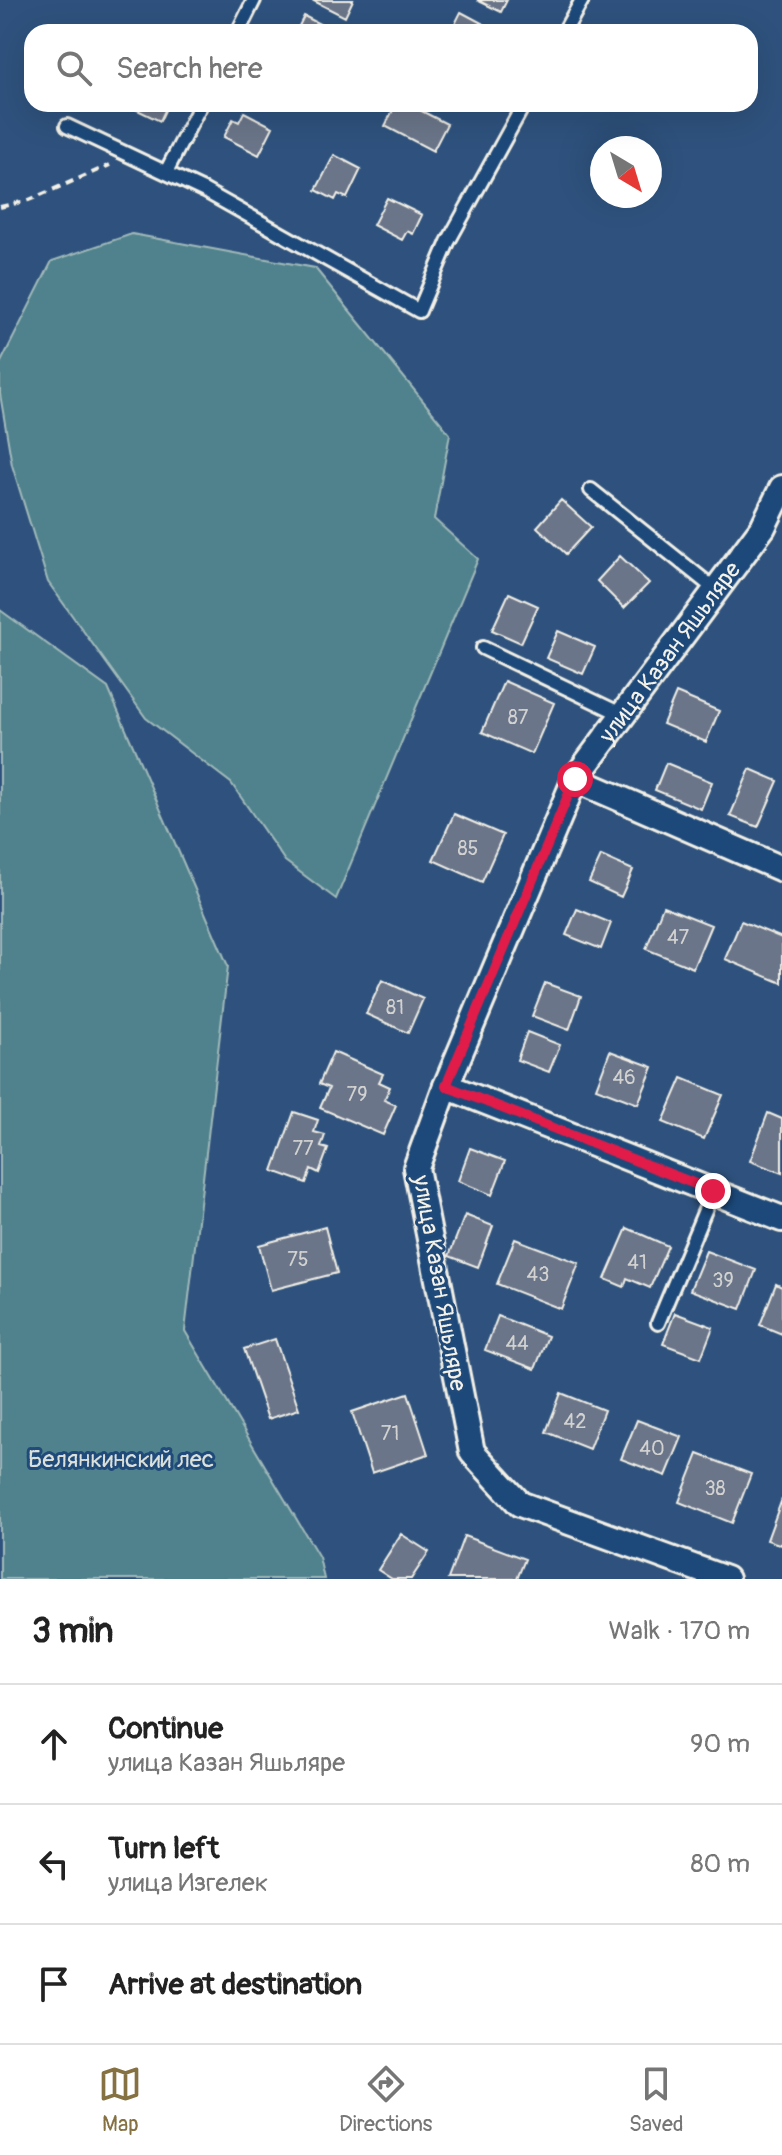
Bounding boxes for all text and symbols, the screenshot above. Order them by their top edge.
search box [24,24,758,112]
icon: search [52,46,96,90]
text: Search here [116,50,263,87]
north arrow [590,136,662,208]
street label: улица Казан Яшьляре [592,556,747,750]
house number: 87 [508,705,529,730]
route start [557,761,593,797]
house number: 85 [458,836,478,861]
house number: 47 [667,925,690,950]
house number: 81 [386,995,404,1020]
house number: 46 [612,1065,636,1090]
house number: 79 [347,1082,367,1107]
house number: 77 [292,1136,314,1161]
street label: улица Казан Яшьляре [406,1172,473,1394]
route end [695,1173,731,1209]
house number: 75 [287,1247,309,1272]
house number: 41 [627,1250,647,1275]
house number: 43 [527,1262,549,1287]
house number: 39 [712,1268,734,1293]
house number: 44 [505,1331,529,1356]
house number: 42 [564,1409,586,1434]
house number: 71 [381,1421,399,1446]
house number: 40 [639,1436,665,1461]
park label: Белянкинский лес [28,1445,214,1474]
house number: 38 [704,1476,726,1501]
text: 3 min [32,1610,114,1653]
text: Walk · 170 m [609,1615,750,1647]
text: Continue [108,1710,223,1747]
icon: ahead [32,1722,76,1766]
text: 90 m [690,1728,750,1760]
text: улица Казан Яшьляре [108,1747,345,1779]
text: Turn left [108,1830,219,1867]
icon: left [32,1842,76,1886]
text: 80 m [690,1848,750,1880]
text: улица Изгелек [108,1867,268,1899]
icon: arrive [32,1962,76,2006]
text: Arrive at destination [108,1966,362,2003]
tab: Map [98,2062,142,2138]
tab: Directions [339,2062,432,2138]
tab: Saved [629,2062,684,2138]

